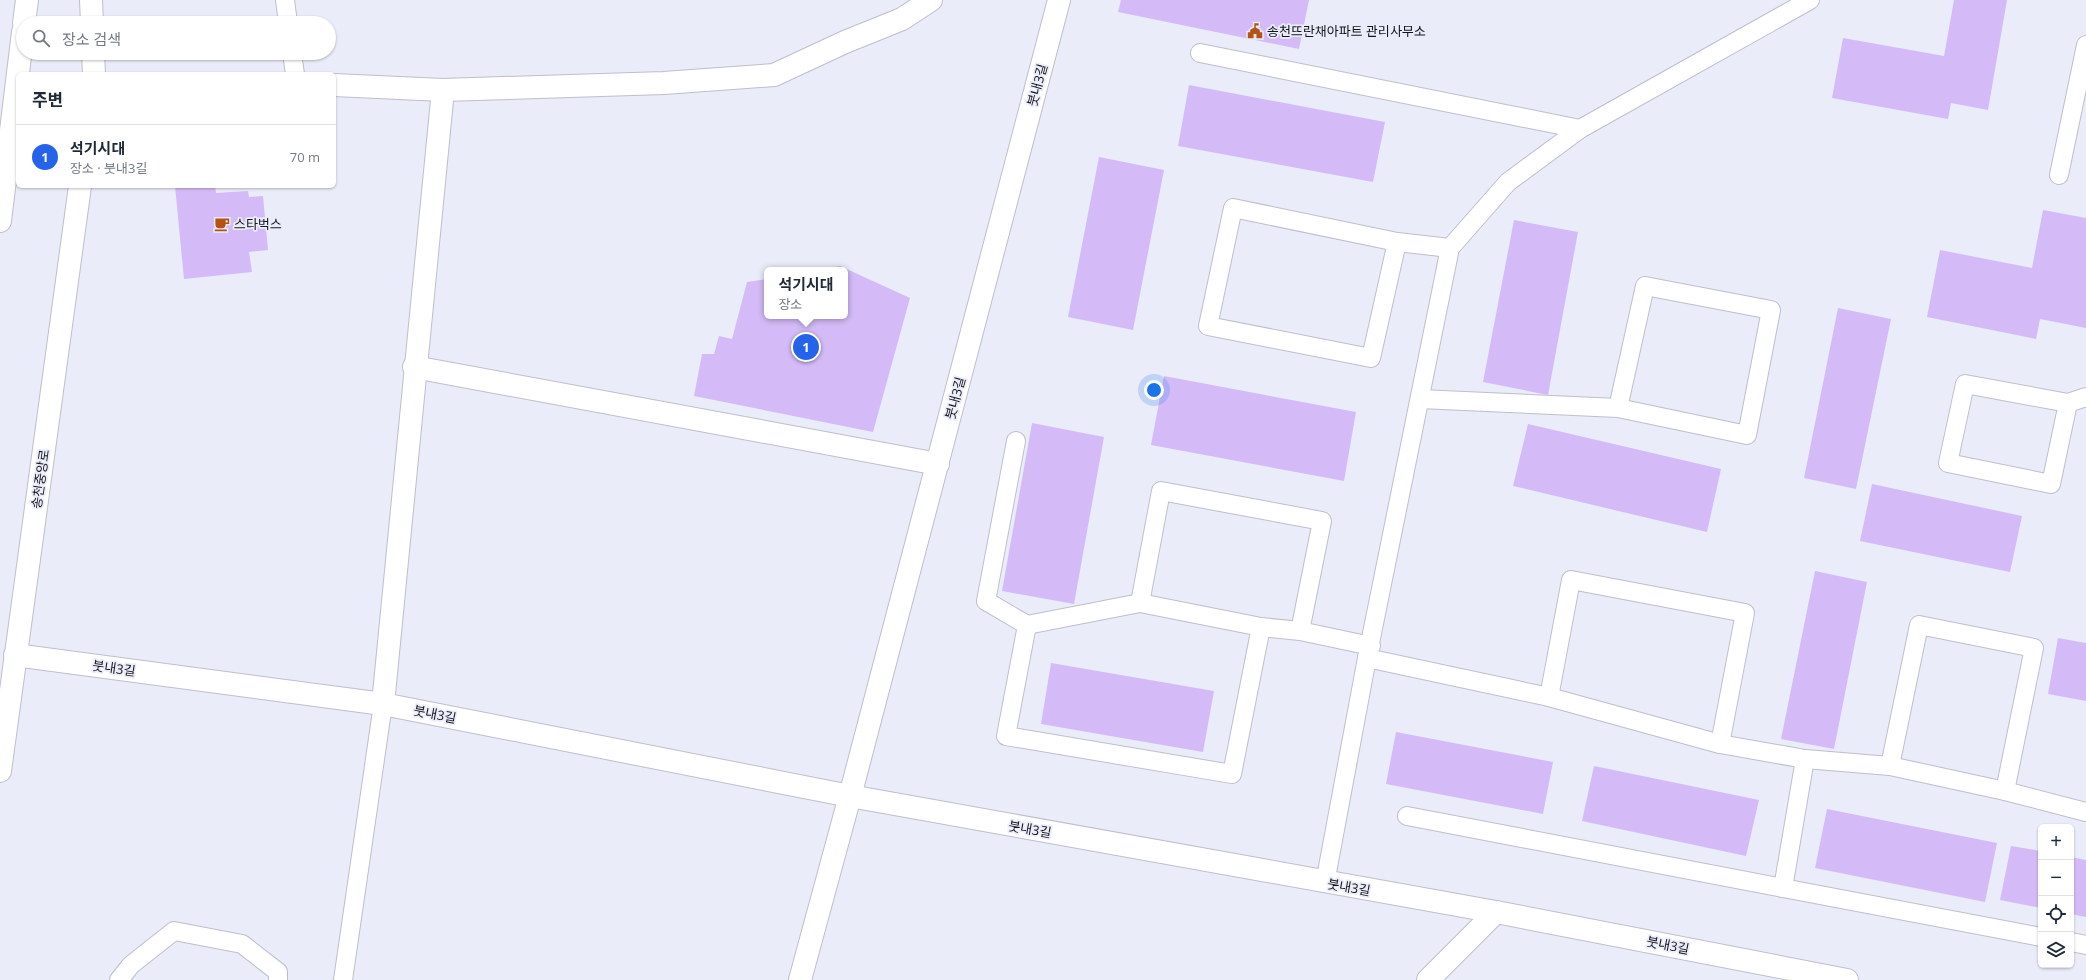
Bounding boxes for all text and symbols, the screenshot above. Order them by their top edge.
search box [16,16,336,60]
public building icon: 송천뜨란채아파트 관리사무소 [1246,22,1264,40]
place label: 송천뜨란채아파트 관리사무소 [1267,22,1426,40]
icon: search [30,27,52,49]
text: 장소 검색 [62,29,121,49]
street label: 붓내3길 [1023,62,1051,108]
text: 주변 [32,88,63,111]
text: 석기시대 [70,138,125,158]
text: 1 [41,148,49,166]
text: 70 m [290,148,320,166]
text: 장소 · 붓내3길 [70,159,147,177]
cafe icon: 스타벅스 [213,215,231,233]
place label: 스타벅스 [234,215,282,233]
popup [764,267,848,319]
text: 석기시대 [778,274,834,294]
text: 장소 [778,295,802,313]
pin: 1 [793,332,819,362]
street label: 붓내3길 [941,375,969,421]
your location [1144,380,1164,400]
street label: 송천중앙로 [27,448,53,510]
street label: 붓내3길 [91,656,137,680]
street label: 붓내3길 [412,701,458,727]
street label: 붓내3길 [1007,816,1053,842]
map controls [2038,824,2074,968]
button: + [2038,824,2074,860]
button: − [2038,860,2074,896]
street label: 붓내3길 [1326,874,1372,900]
button: locate [2038,896,2074,932]
street label: 붓내3길 [1645,932,1691,958]
button: layers [2038,932,2074,968]

